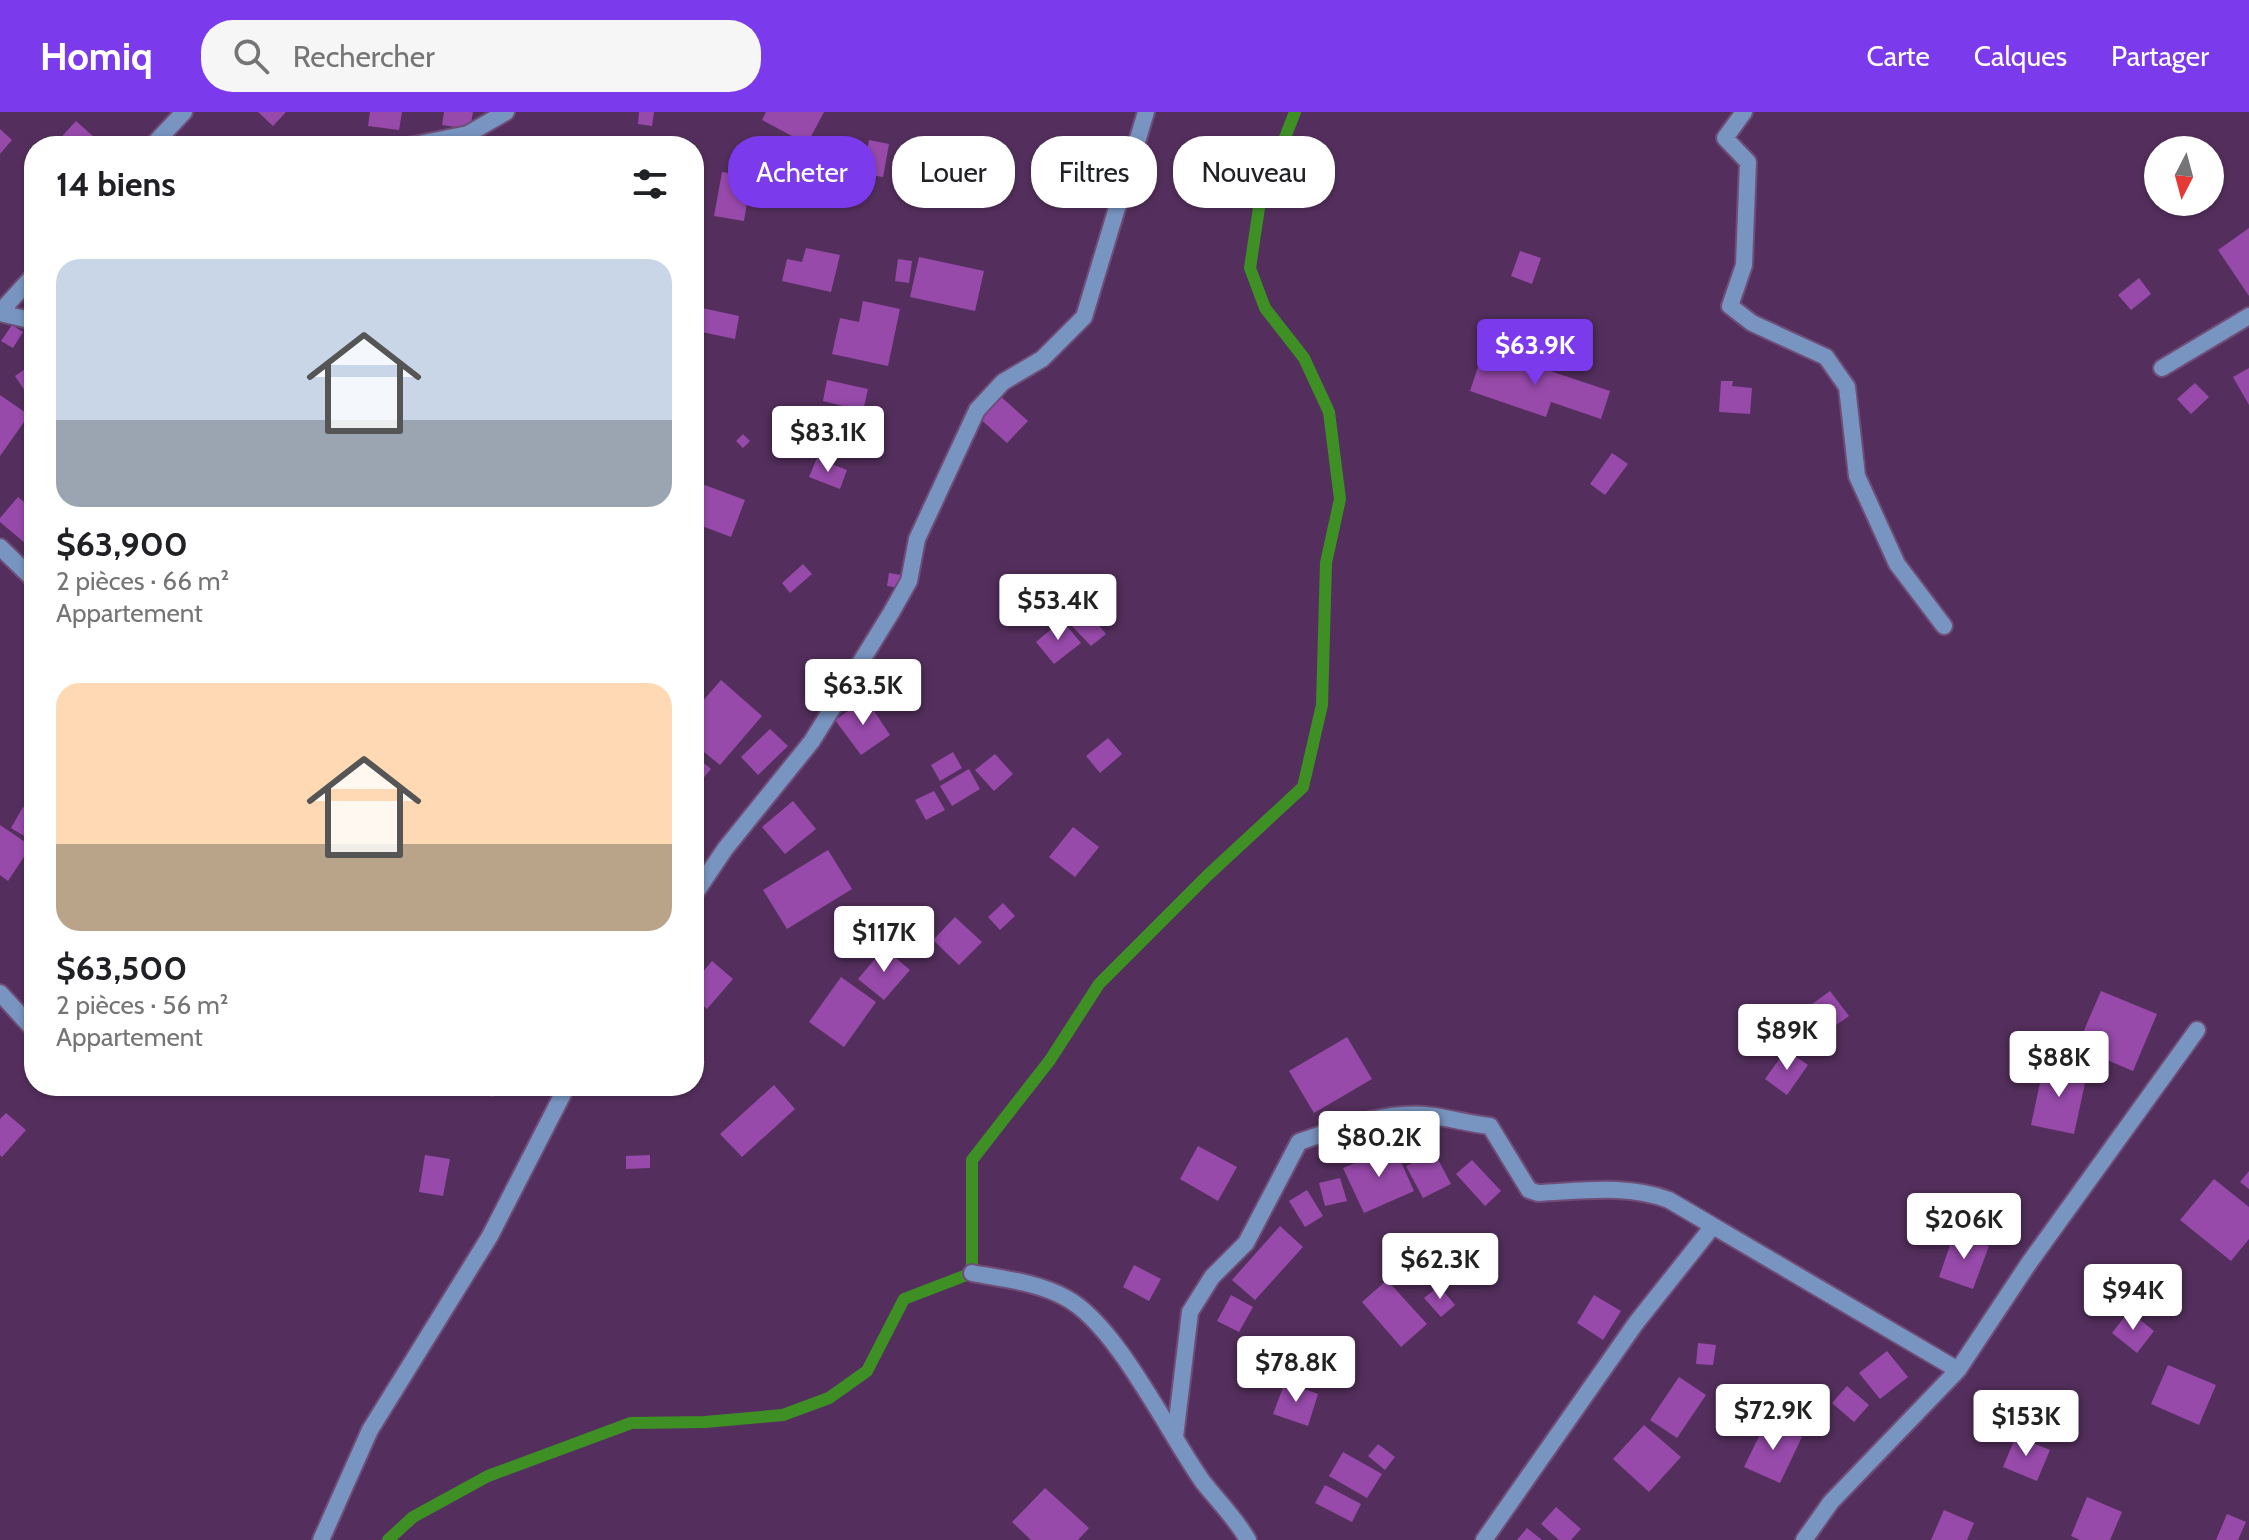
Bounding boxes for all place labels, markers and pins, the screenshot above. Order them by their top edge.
pin: $63.9K [1470,319,1600,387]
pin: $83.1K [763,406,893,474]
pin: $53.4K [993,574,1123,642]
pin: $63.5K [798,659,928,727]
pin: $117K [828,906,940,974]
pin: $89K [1740,1004,1834,1072]
pin: $88K [2012,1031,2106,1099]
pin: $80.2K [1314,1111,1444,1179]
pin: $206K [1908,1193,2020,1261]
pin: $62.3K [1375,1233,1505,1301]
pin: $94K [2086,1264,2180,1332]
pin: $78.8K [1231,1336,1361,1404]
pin: $72.9K [1708,1384,1838,1452]
pin: $153K [1970,1390,2082,1458]

